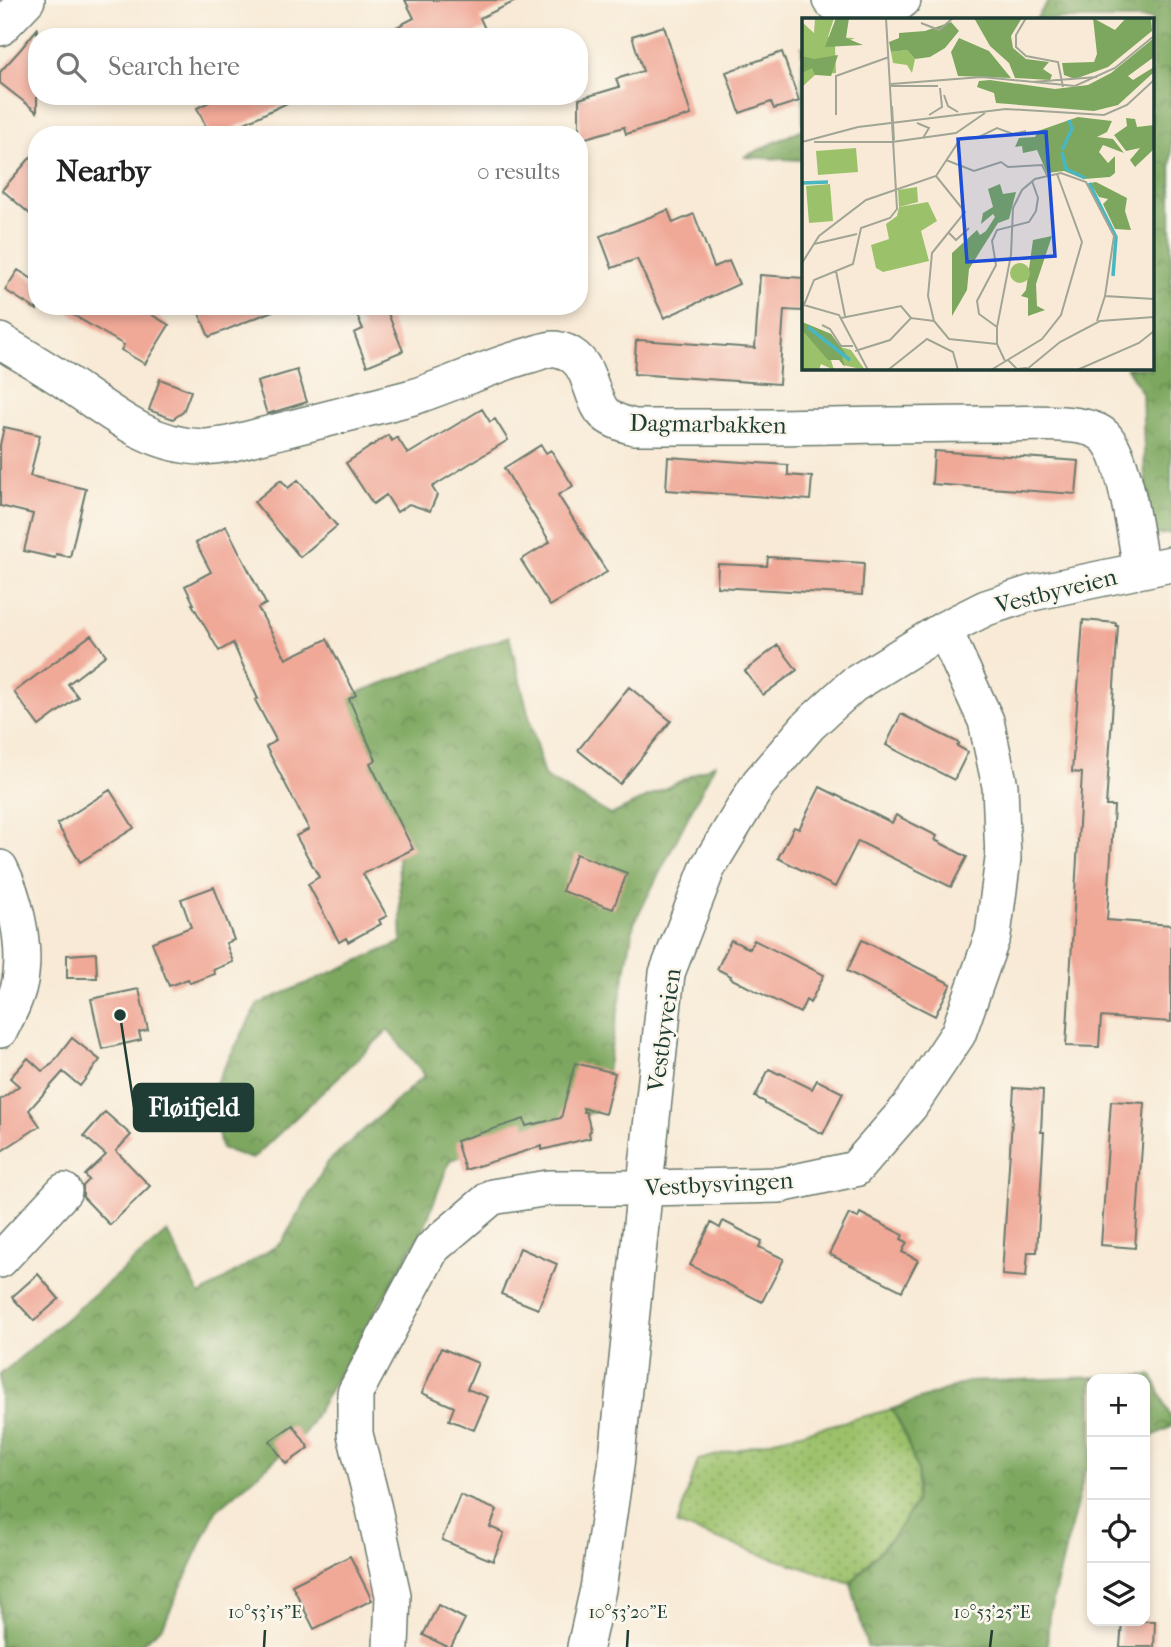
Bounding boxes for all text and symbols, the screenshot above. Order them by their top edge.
inset map [802,18,1154,369]
search box [28,28,588,105]
icon: search [52,48,90,86]
text: Search here [108,51,240,82]
text: Nearby [56,154,151,189]
text: 0 results [477,158,560,185]
street label: Dagmarbakken [629,409,787,439]
street label: Vestbyveien [991,562,1120,620]
street label: Vestbyveien [641,966,687,1095]
callout: Fløifjeld [134,1084,253,1131]
text: Fløifjeld [148,1092,240,1123]
street label: Vestbysvingen [643,1166,794,1202]
map controls [1087,1374,1150,1626]
button: + [1087,1374,1150,1437]
button: − [1087,1437,1150,1500]
button: locate [1087,1500,1150,1563]
button: layers [1087,1563,1150,1626]
text: 10°53'15"E [228,1602,302,1623]
text: 10°53'20"E [588,1602,668,1623]
text: 10°53'25"E [954,1602,1030,1623]

